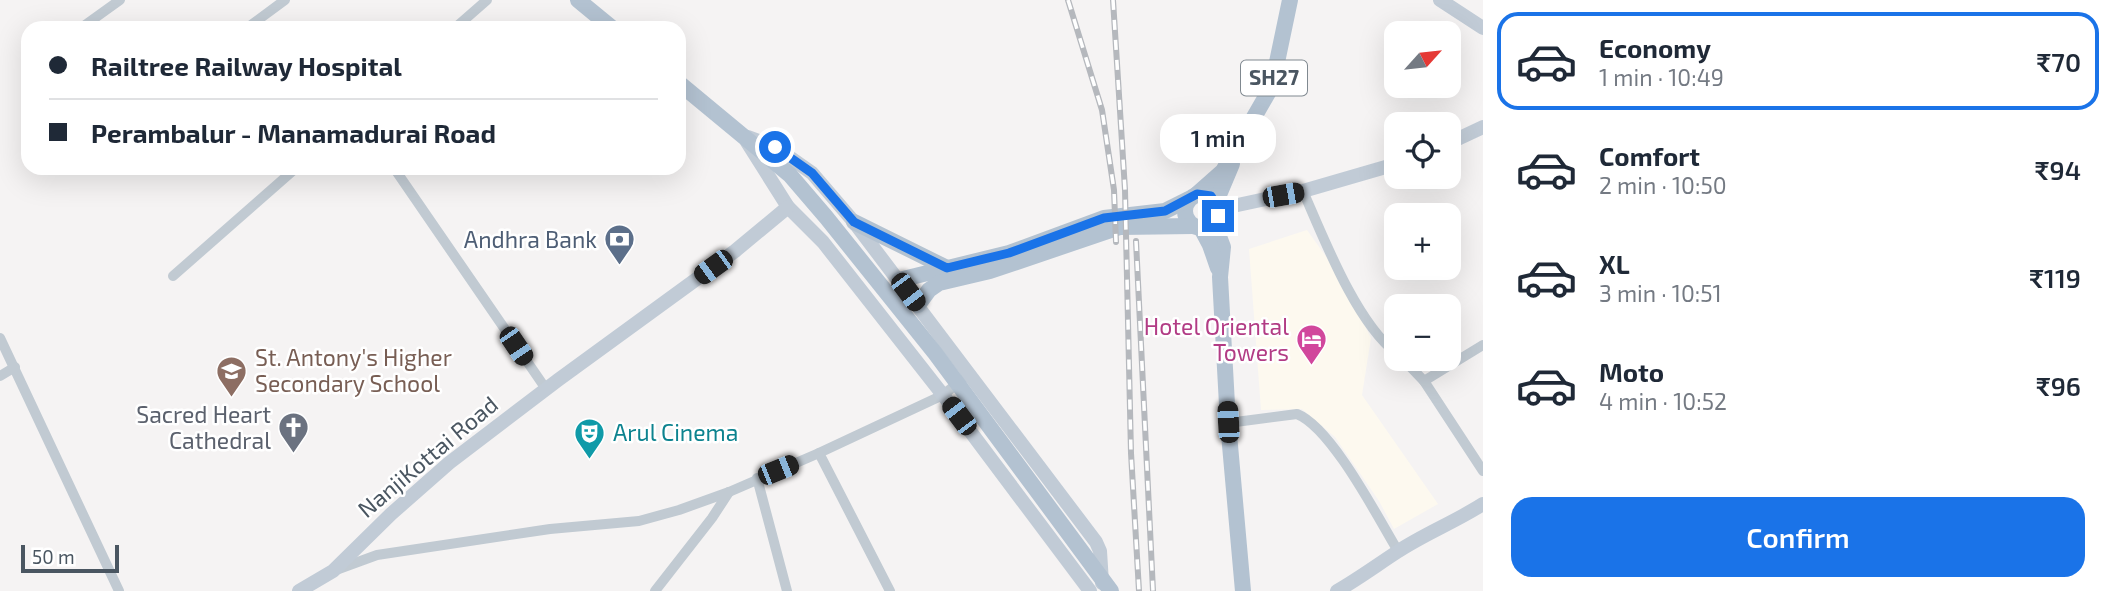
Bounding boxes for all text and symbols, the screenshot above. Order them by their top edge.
north arrow [1384,21,1461,98]
map controls [1384,21,1461,371]
icon: car [1515,30,1578,93]
text: Economy [1599,32,1711,63]
text: ₹70 [2036,46,2081,77]
text: Railtree Railway Hospital [91,50,402,81]
road number: SH27 [1241,60,1307,96]
text: 1 min · 10:49 [1599,63,1724,91]
button: locate [1384,112,1461,189]
callout: 1 min [1160,114,1276,164]
text: Perambalur - Manamadurai Road [91,117,496,148]
text: 1 min [1191,124,1245,152]
route start [759,131,791,163]
icon: car [1515,138,1578,201]
text: Comfort [1599,140,1700,171]
text: ₹94 [2034,154,2081,185]
text: 2 min · 10:50 [1599,171,1727,199]
car [1261,181,1306,209]
route end [1202,200,1234,232]
button: + [1384,203,1461,280]
bank icon: Andhra Bank [603,223,637,267]
place label: Andhra Bank [464,225,597,253]
car [690,246,737,288]
icon: car [1515,246,1578,309]
text: XL [1599,248,1630,279]
text: ₹119 [2029,262,2081,293]
car [887,269,930,315]
text: 3 min · 10:51 [1599,279,1722,307]
button: − [1384,294,1461,371]
place label: Hotel Oriental Towers [1144,312,1289,366]
car [496,323,537,369]
hotel icon: Hotel Oriental Towers [1295,323,1329,367]
place label: St. Antony's Higher Secondary School [255,343,452,397]
school or university icon: St. Antony's Higher Secondary School [215,354,249,398]
icon: car [1515,354,1578,417]
text: Moto [1599,356,1664,387]
text: ₹96 [2036,370,2081,401]
text: 4 min · 10:52 [1599,387,1727,415]
street label: NanjiKottai Road [352,390,503,523]
car [938,393,981,439]
place label: Sacred Heart Cathedral [136,400,271,454]
car [1217,400,1240,444]
church icon: Sacred Heart Cathedral [277,411,311,455]
theatre icon: Arul Cinema [573,416,607,460]
place label: Arul Cinema [613,418,738,446]
car [755,452,802,488]
button: Confirm [1511,497,2085,577]
scale bar [21,542,119,574]
text: 50 m [32,545,75,568]

